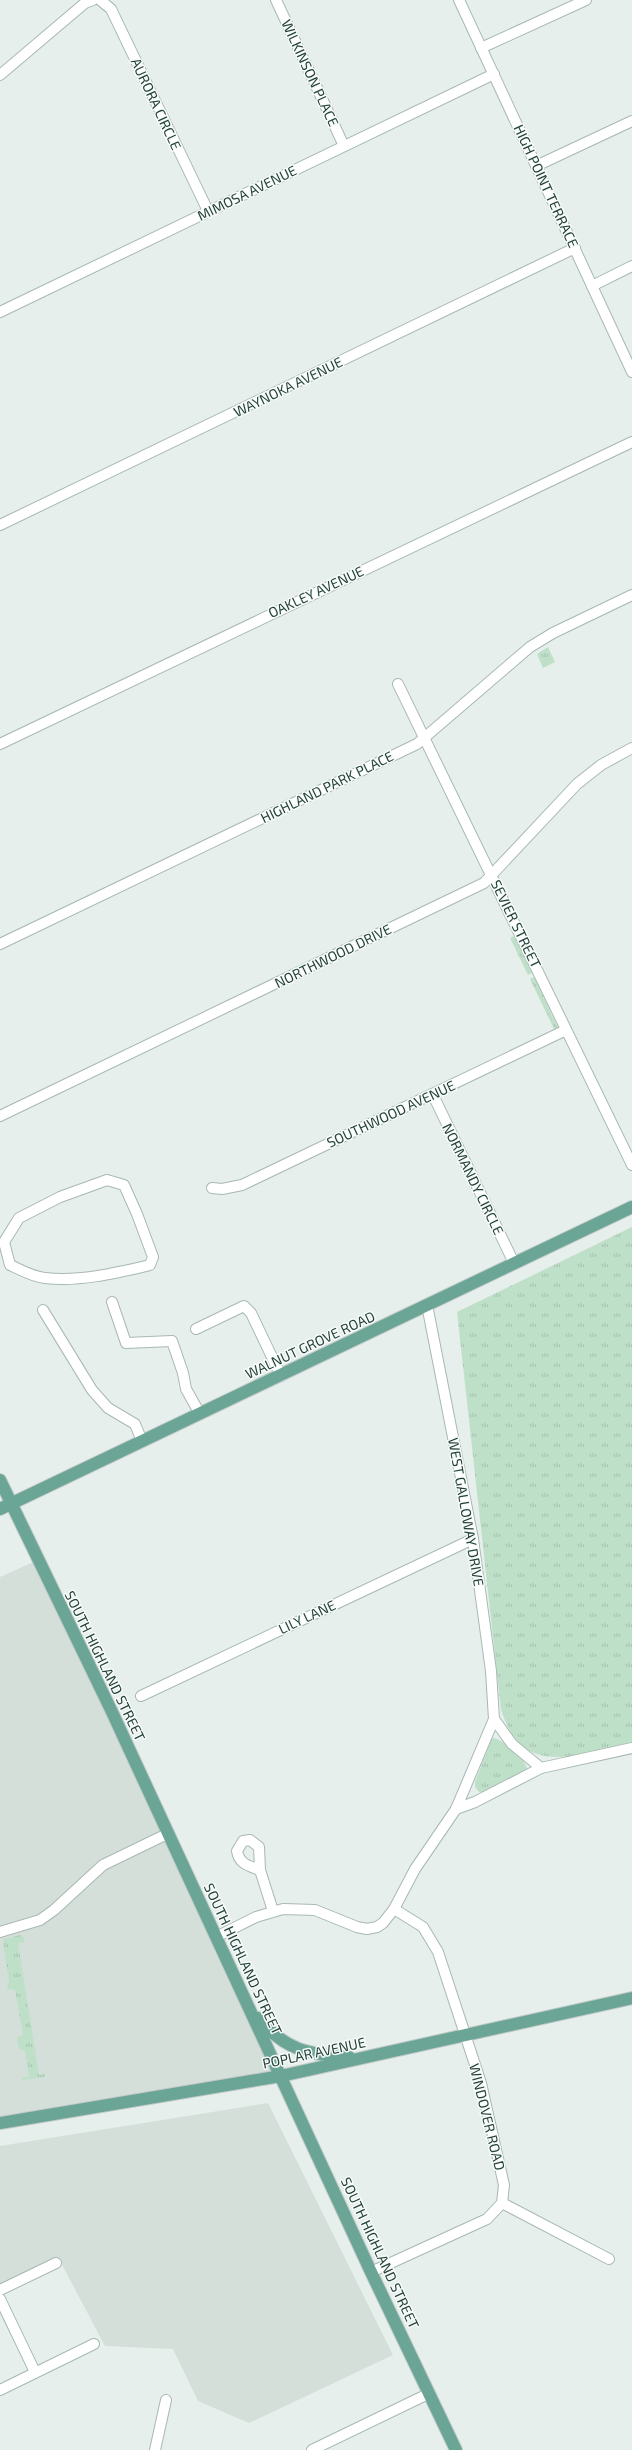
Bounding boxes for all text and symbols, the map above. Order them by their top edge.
street label: WILKINSON PLACE [278,17,343,129]
street label: AURORA CIRCLE [128,55,185,153]
street label: HIGH POINT TERRACE [510,122,582,250]
street label: MIMOSA AVENUE [194,161,299,224]
street label: WAYNOKA AVENUE [230,353,345,420]
street label: OAKLEY AVENUE [265,562,366,621]
street label: HIGHLAND PARK PLACE [258,747,396,826]
street label: SEVIER STREET [488,877,545,971]
street label: NORTHWOOD DRIVE [272,920,394,991]
street label: SOUTHWOOD AVENUE [324,1076,458,1151]
street label: NORMANDY CIRCLE [439,1120,508,1237]
street label: WALNUT GROVE ROAD [242,1307,377,1382]
street label: WEST GALLOWAY DRIVE [445,1436,488,1588]
street label: SOUTH HIGHLAND STREET [62,1588,149,1744]
street label: LILY LANE [276,1596,338,1637]
street label: SOUTH HIGHLAND STREET [201,1880,286,2037]
street label: POPLAR AVENUE [261,2033,367,2072]
street label: WINDOVER ROAD [466,2062,509,2172]
street label: SOUTH HIGHLAND STREET [338,2174,423,2331]

